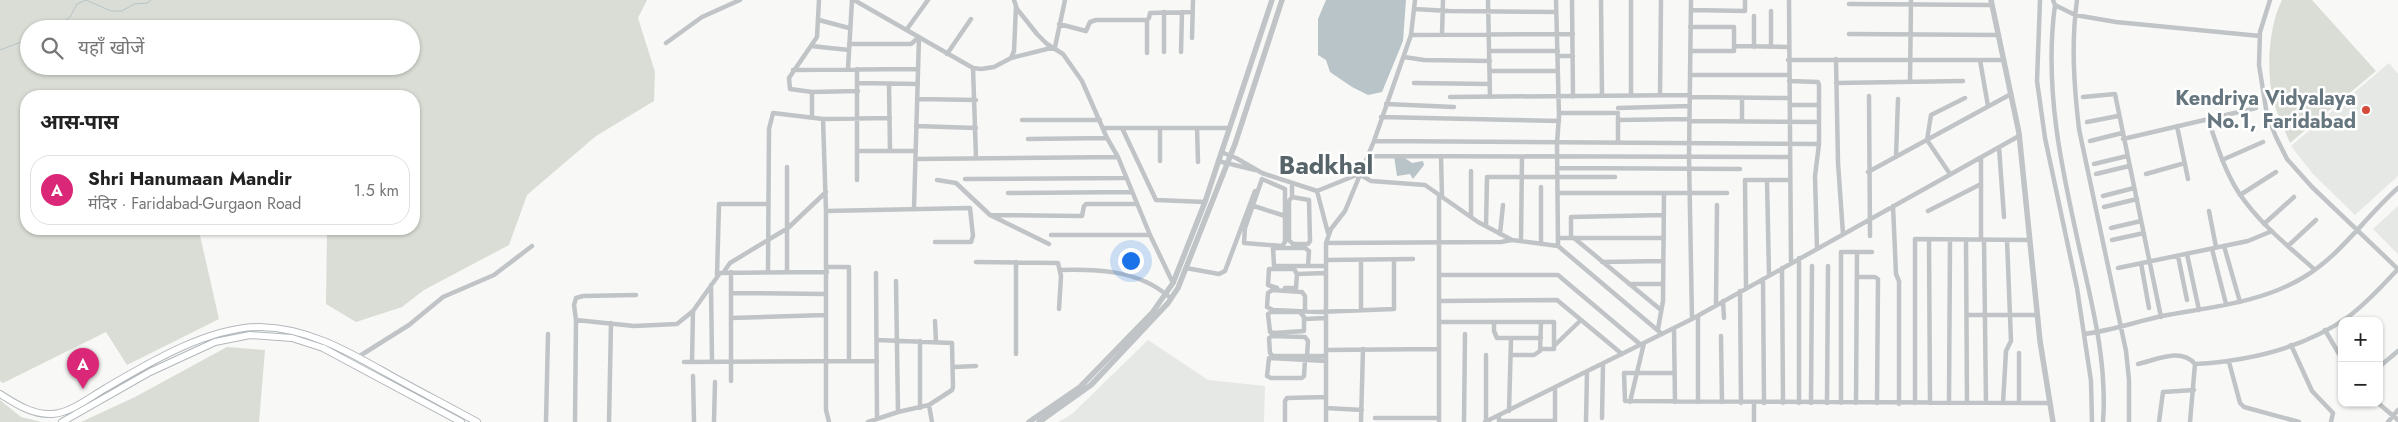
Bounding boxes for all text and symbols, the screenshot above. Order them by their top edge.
search box [20,20,420,75]
icon: search [38,34,66,62]
text: यहाँ खोजें [78,34,144,61]
place label: Kendriya Vidyalaya No.1, Faridabad [2175,84,2356,136]
marker: Kendriya Vidyalaya No.1, Faridabad [2360,104,2372,116]
text: आस-पास [40,107,119,137]
district label: Badkhal [1279,147,1373,183]
text: Shri Hanumaan Mandir [88,165,292,192]
text: A [51,179,63,202]
text: 1.5 km [354,179,399,202]
text: मंदिर · Faridabad-Gurgaon Road [88,192,301,215]
your location [1118,248,1144,274]
map controls [2338,317,2383,407]
button: + [2338,317,2383,362]
pin: A [67,348,99,389]
button: − [2338,362,2383,407]

